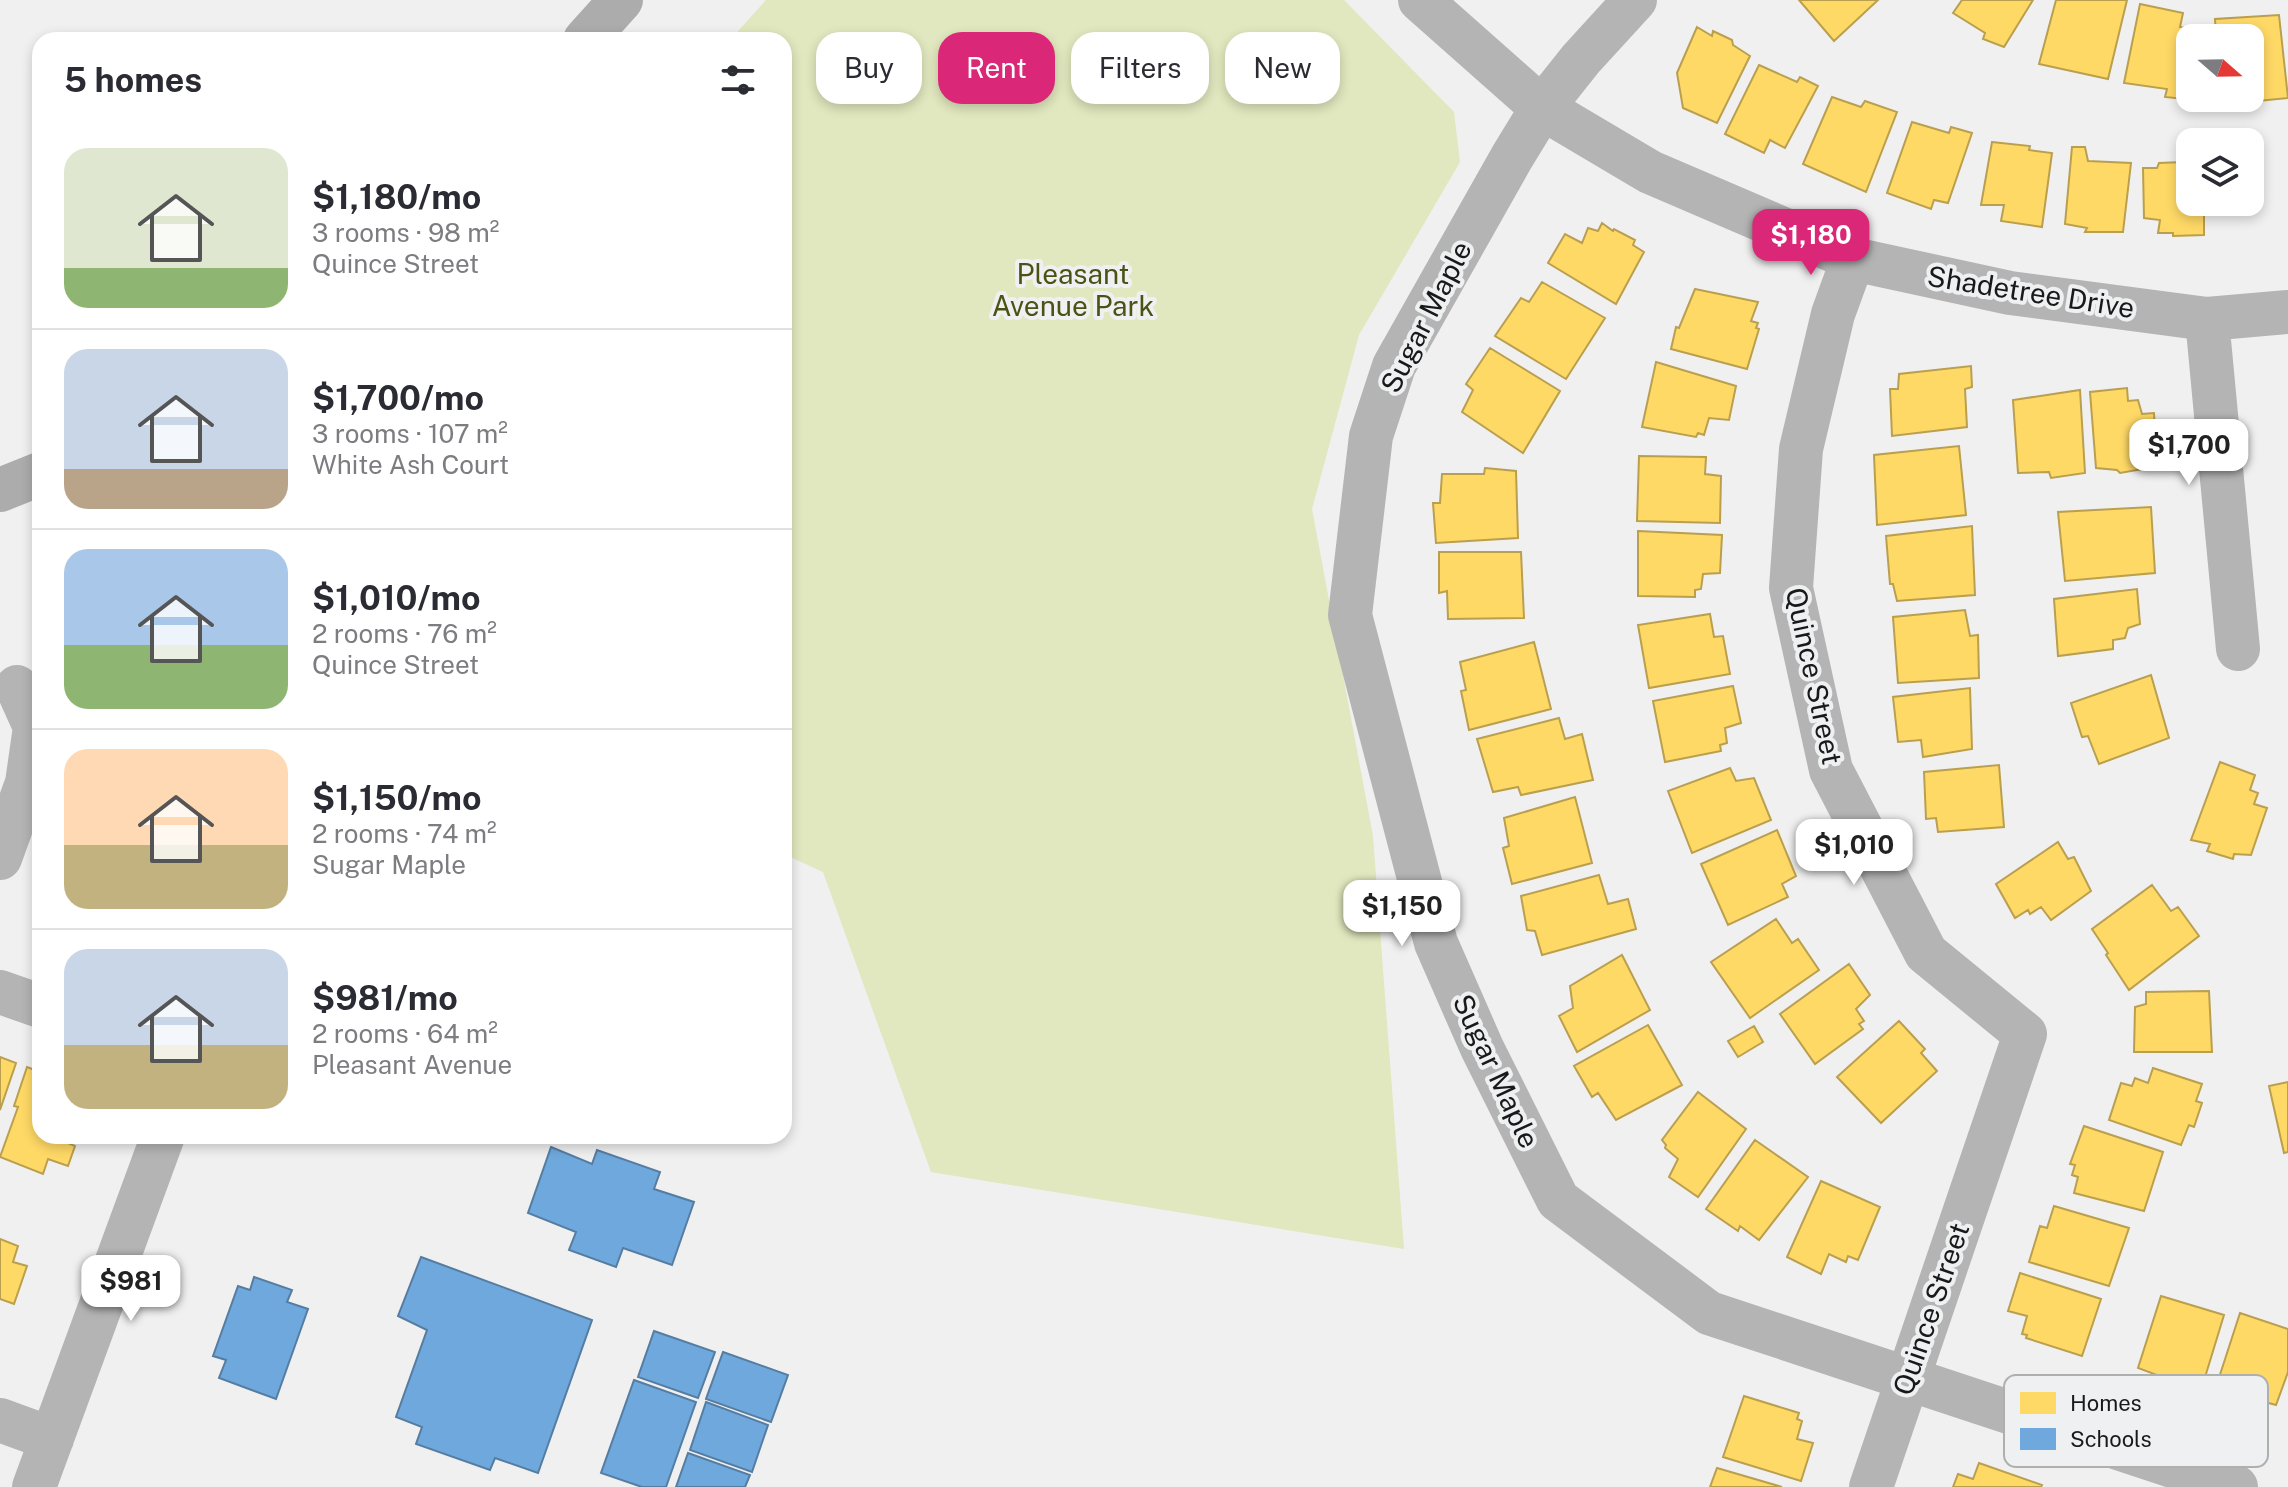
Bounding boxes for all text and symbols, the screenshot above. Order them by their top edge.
north arrow [2176,24,2264,112]
map controls [2176,24,2264,216]
chip: Buy [816,32,922,104]
chip: Rent [938,32,1055,104]
chip: Filters [1071,32,1209,104]
chip: New [1225,32,1340,104]
icon: filters [716,58,760,102]
text: 5 homes [64,60,202,100]
button: layers [2176,128,2264,216]
text: $1,180/mo [312,177,481,217]
icon: home [128,180,224,276]
pin: $1,180 [1746,209,1876,277]
text: 3 rooms · 98 m² [312,217,499,248]
text: $1,180 [1770,219,1852,250]
street label: Sugar Maple [1373,235,1478,398]
text: Quince Street [312,248,479,279]
park label: Pleasant Avenue Park [992,257,1154,322]
street label: Shadetree Drive [1925,259,2137,324]
text: $1,700/mo [312,378,484,418]
icon: home [128,381,224,477]
text: 3 rooms · 107 m² [312,418,508,449]
pin: $1,700 [2124,419,2254,487]
text: $1,700 [2147,429,2231,460]
text: White Ash Court [312,449,509,480]
text: $1,010/mo [312,578,480,618]
icon: home [128,581,224,677]
street label: Quince Street [1780,584,1849,767]
text: 2 rooms · 76 m² [312,618,497,649]
text: Quince Street [312,649,479,680]
text: $1,150/mo [312,778,482,818]
icon: home [128,781,224,877]
text: 2 rooms · 74 m² [312,818,497,849]
pin: $1,010 [1789,819,1919,887]
text: $1,010 [1814,829,1894,860]
text: Sugar Maple [312,849,466,880]
pin: $1,150 [1337,880,1467,948]
text: $1,150 [1361,890,1443,921]
text: $981/mo [312,978,458,1018]
icon: home [128,981,224,1077]
street label: Sugar Maple [1446,989,1546,1153]
text: 2 rooms · 64 m² [312,1018,498,1049]
text: Pleasant Avenue [312,1049,512,1080]
street label: Quince Street [1886,1218,1975,1399]
pin: $981 [84,1255,178,1323]
text: $981 [99,1265,163,1296]
legend [2004,1375,2268,1467]
text: Homes [2070,1390,2142,1416]
text: Schools [2070,1426,2152,1452]

